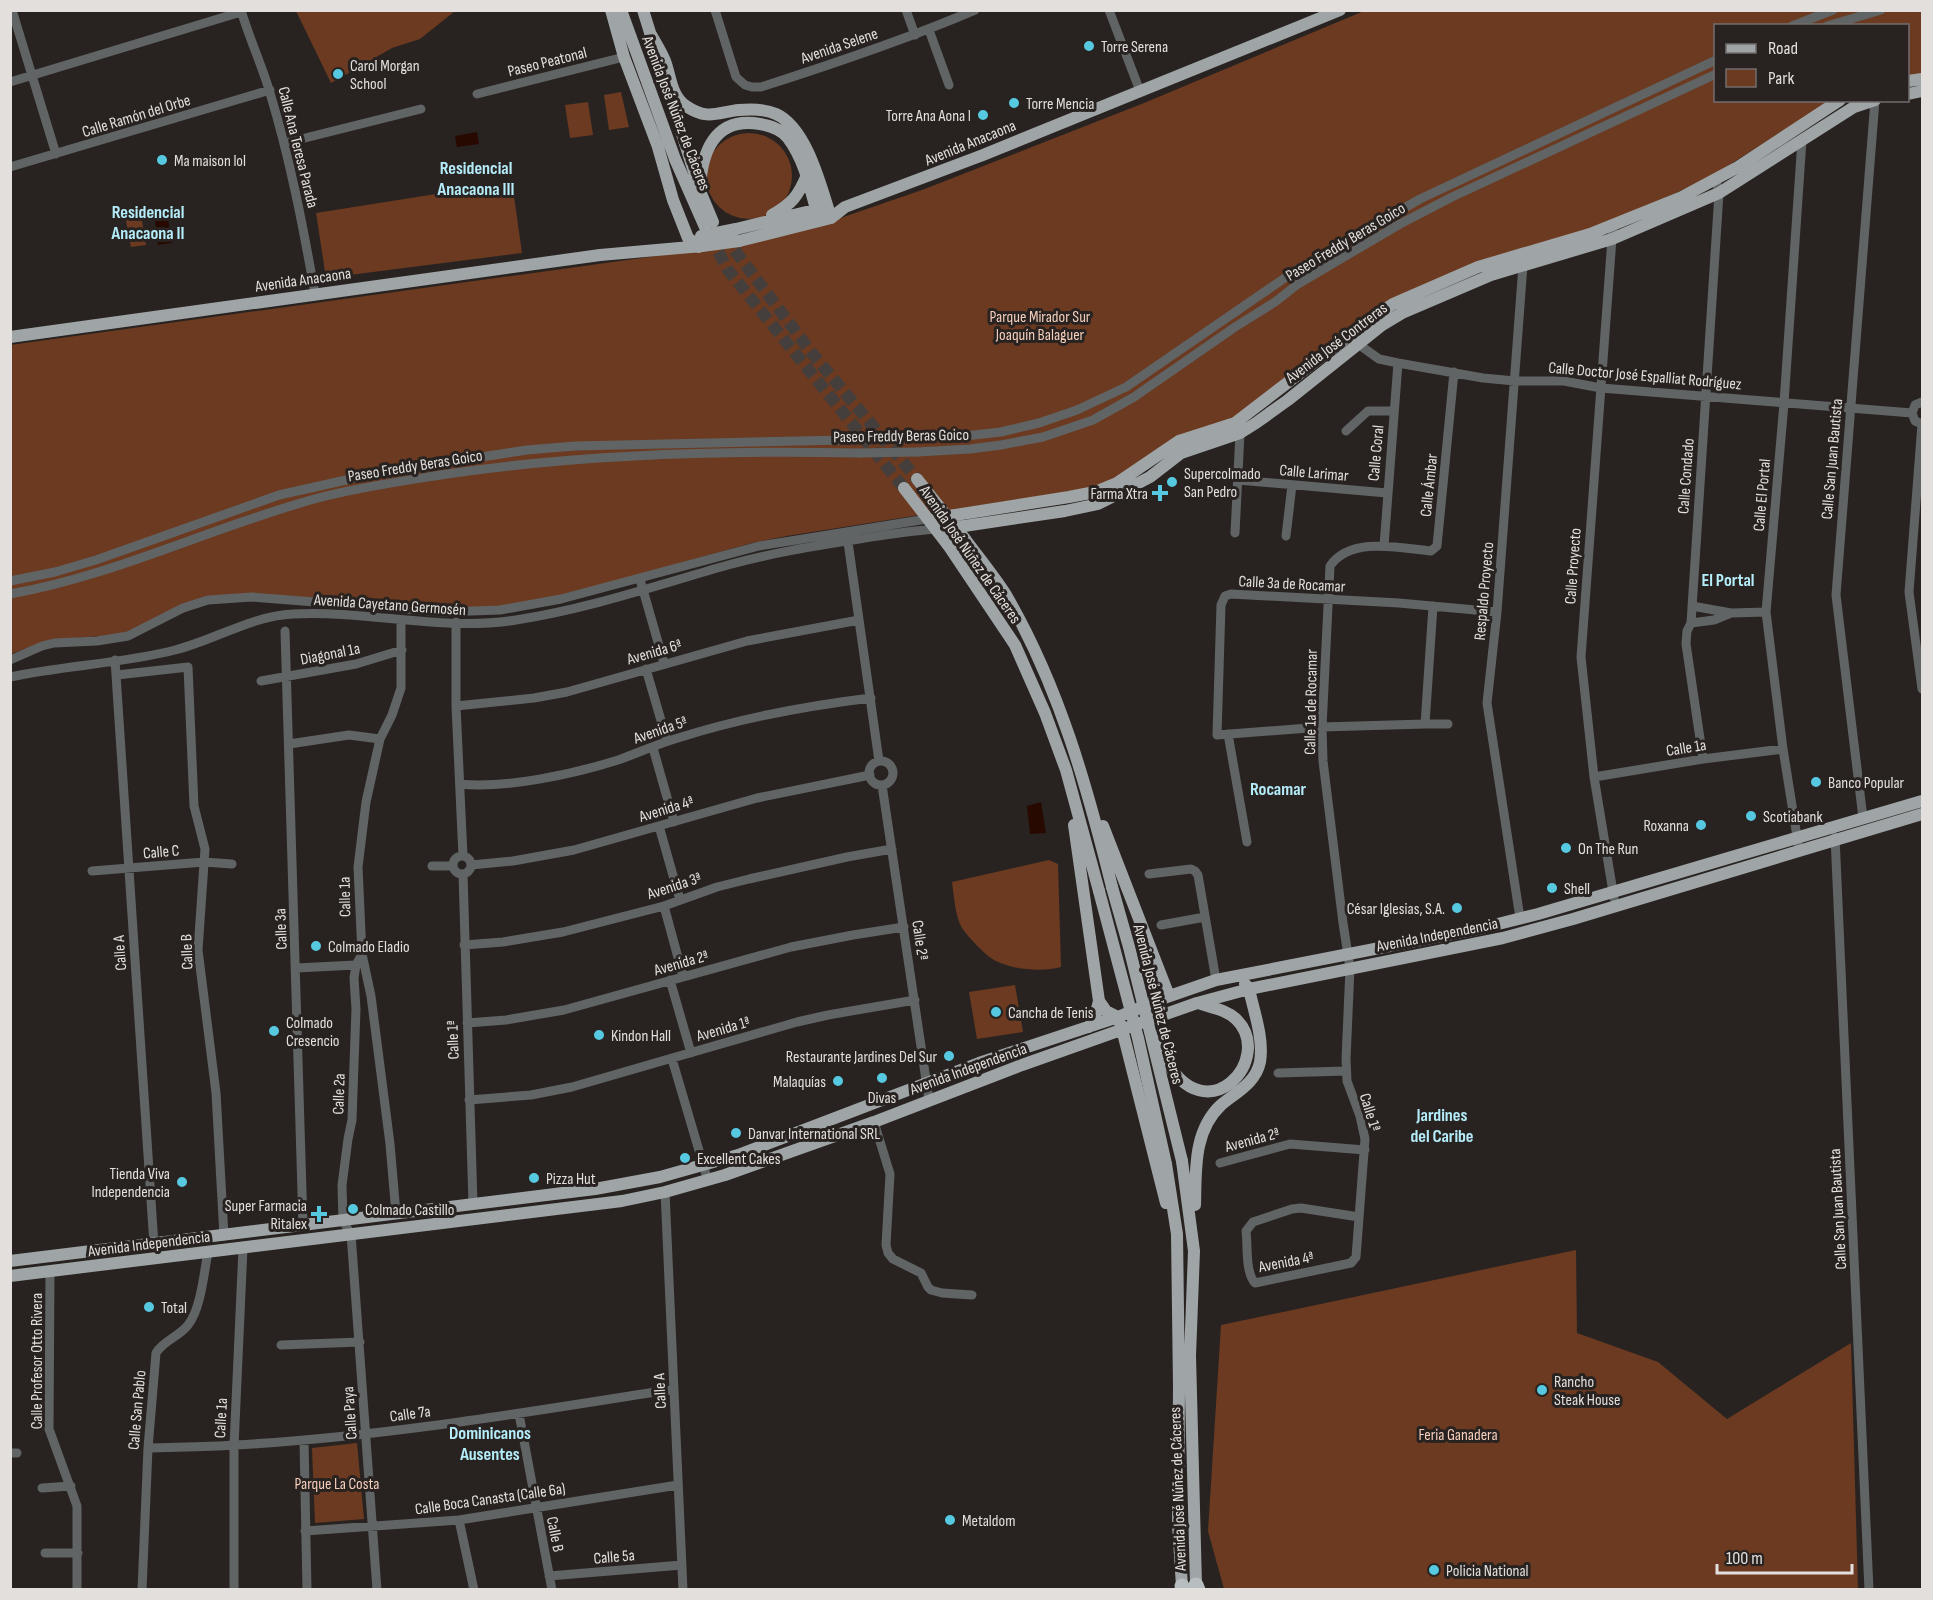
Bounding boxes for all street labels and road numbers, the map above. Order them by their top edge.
street label: Avenida Selene [797,24,881,69]
street label: Avenida José Núñez de Cáceres [637,33,714,194]
street label: Paseo Peatonal [506,43,589,81]
street label: Calle Ana Teresa Parada [273,85,322,210]
street label: Calle Ramón del Orbe [80,91,193,142]
street label: Avenida Anacaona [921,117,1019,171]
street label: Paseo Freddy Beras Goico [1283,199,1409,285]
street label: Avenida Anacaona [253,264,352,297]
street label: Avenida José Contreras [1282,299,1392,388]
street label: Calle Doctor José Espalliat Rodríguez [1547,359,1743,394]
street label: Calle San Juan Bautista [1818,398,1847,520]
street label: Calle Coral [1365,424,1388,482]
street label: Paseo Freddy Beras Goico [833,426,969,447]
street label: Calle Condado [1674,438,1699,515]
street label: Paseo Freddy Beras Goico [347,446,484,486]
street label: Calle Ámbar [1417,452,1442,518]
street label: Calle El Portal [1750,458,1775,532]
street label: Calle Larimar [1279,461,1350,486]
street label: Avenida José Núñez de Cáceres [914,481,1025,628]
street label: Calle Proyecto [1561,527,1586,605]
street label: Respaldo Proyecto [1471,541,1498,641]
street label: Calle 3a de Rocamar [1238,572,1346,597]
street label: Avenida Cayetano Germosén [312,591,467,620]
street label: Avenida 6ª [624,636,684,670]
street label: Diagonal 1a [299,639,362,670]
street label: Calle 1a de Rocamar [1301,649,1322,755]
street label: Avenida 5ª [630,712,690,749]
street label: Calle 1a [1665,736,1708,761]
street label: Avenida 4ª [636,792,696,827]
street label: Calle C [142,841,180,864]
street label: Avenida 3ª [644,869,704,904]
street label: Calle 1a [336,877,355,917]
street label: Calle 3a [271,908,292,950]
street label: Avenida Independencia [1374,914,1499,957]
street label: Calle 2ª [907,919,932,962]
street label: Avenida José Núñez de Cáceres [1128,922,1187,1086]
street label: Calle A [110,934,131,971]
street label: Calle B [177,934,198,970]
street label: Avenida 2ª [651,947,711,981]
street label: Avenida 1ª [694,1013,753,1046]
street label: Calle 1ª [443,1020,464,1060]
street label: Avenida Independencia [907,1039,1030,1100]
street label: Calle 2a [329,1073,350,1115]
street label: Calle 1ª [1355,1091,1384,1134]
street label: Avenida 2ª [1222,1124,1282,1157]
street label: Calle San Juan Bautista [1826,1148,1851,1270]
street label: Avenida Independencia [86,1228,211,1262]
street label: Avenida 4ª [1256,1248,1316,1277]
street label: Calle Profesor Otto Rivera [28,1293,47,1429]
street label: Calle San Pablo [125,1369,150,1451]
street label: Calle A [650,1373,671,1409]
street label: Calle Paya [339,1386,362,1440]
street label: Calle 1a [211,1397,232,1439]
street label: Calle 7a [389,1402,432,1427]
street label: Avenida José Núñez de Cáceres [1166,1406,1191,1572]
street label: Calle Boca Canasta (Calle 6a) [414,1480,567,1519]
street label: Calle B [542,1515,567,1554]
street label: Calle 5a [593,1546,635,1569]

